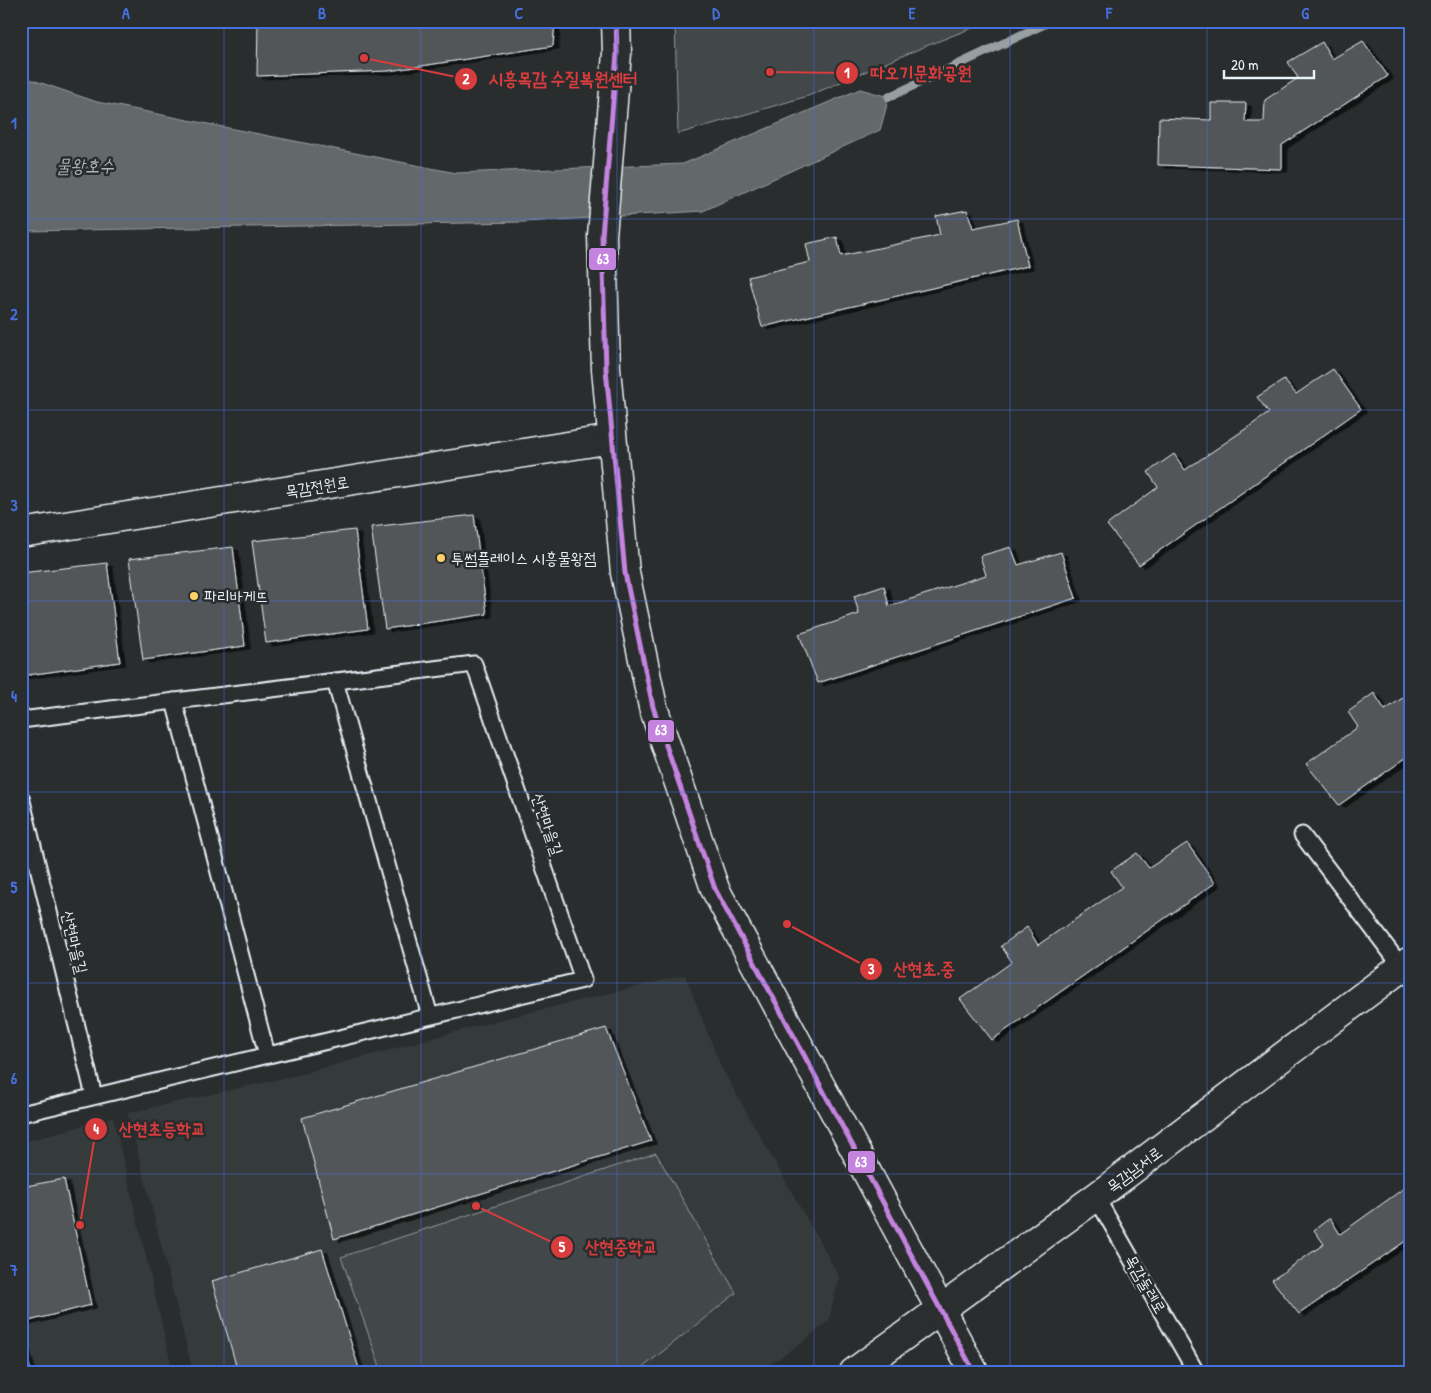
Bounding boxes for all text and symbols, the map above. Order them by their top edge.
text: A [122,2,130,24]
text: B [318,2,326,24]
text: C [515,2,524,24]
text: D [712,2,720,24]
text: E [908,2,916,24]
text: F [1105,2,1113,24]
text: G [1301,2,1309,24]
scale bar [1224,48,1314,80]
text: 20 m [1231,54,1258,75]
callout: 따오기문화공원 [835,57,981,90]
text: 따오기문화공원 [870,60,972,85]
callout: 시흥목감 수질복원센터 [454,62,648,95]
text: 1 [844,62,850,83]
text: 시흥목감 수질복원센터 [489,66,637,91]
text: 2 [462,68,470,89]
text: 1 [11,112,17,134]
water label: 물왕호수 [56,153,114,178]
line badge: 63 [588,247,617,271]
text: 63 [597,249,610,268]
text: 2 [10,303,18,325]
street label: 목감전원로 [283,470,351,502]
text: 3 [10,494,18,516]
place label: 투썸플레이스 시흥물왕점 [451,547,596,569]
marker: 투썸플레이스 시흥물왕점 [435,552,447,564]
place label: 파리바게뜨 [204,585,268,607]
marker: 파리바게뜨 [188,590,200,602]
text: 4 [11,685,17,707]
line badge: 63 [647,719,675,743]
text: 63 [655,720,668,739]
street label: 산현마을길 [527,790,569,858]
text: 5 [11,876,18,898]
street label: 산현마을길 [57,908,93,976]
callout: 산현초.중 [858,953,965,986]
text: 산현초.중 [893,956,955,981]
text: 3 [868,958,875,979]
text: 6 [11,1067,18,1089]
callout: 산현초등학교 [83,1112,215,1145]
text: 산현초등학교 [119,1116,205,1141]
text: 4 [93,1118,99,1139]
street label: 목감남서로 [1102,1141,1166,1197]
line badge: 63 [847,1150,876,1174]
text: 63 [855,1152,868,1171]
callout: 산현중학교 [549,1231,667,1264]
text: 산현중학교 [585,1234,657,1259]
text: 5 [559,1236,566,1257]
street label: 목감둘레로 [1120,1251,1172,1317]
text: 7 [9,1259,18,1281]

